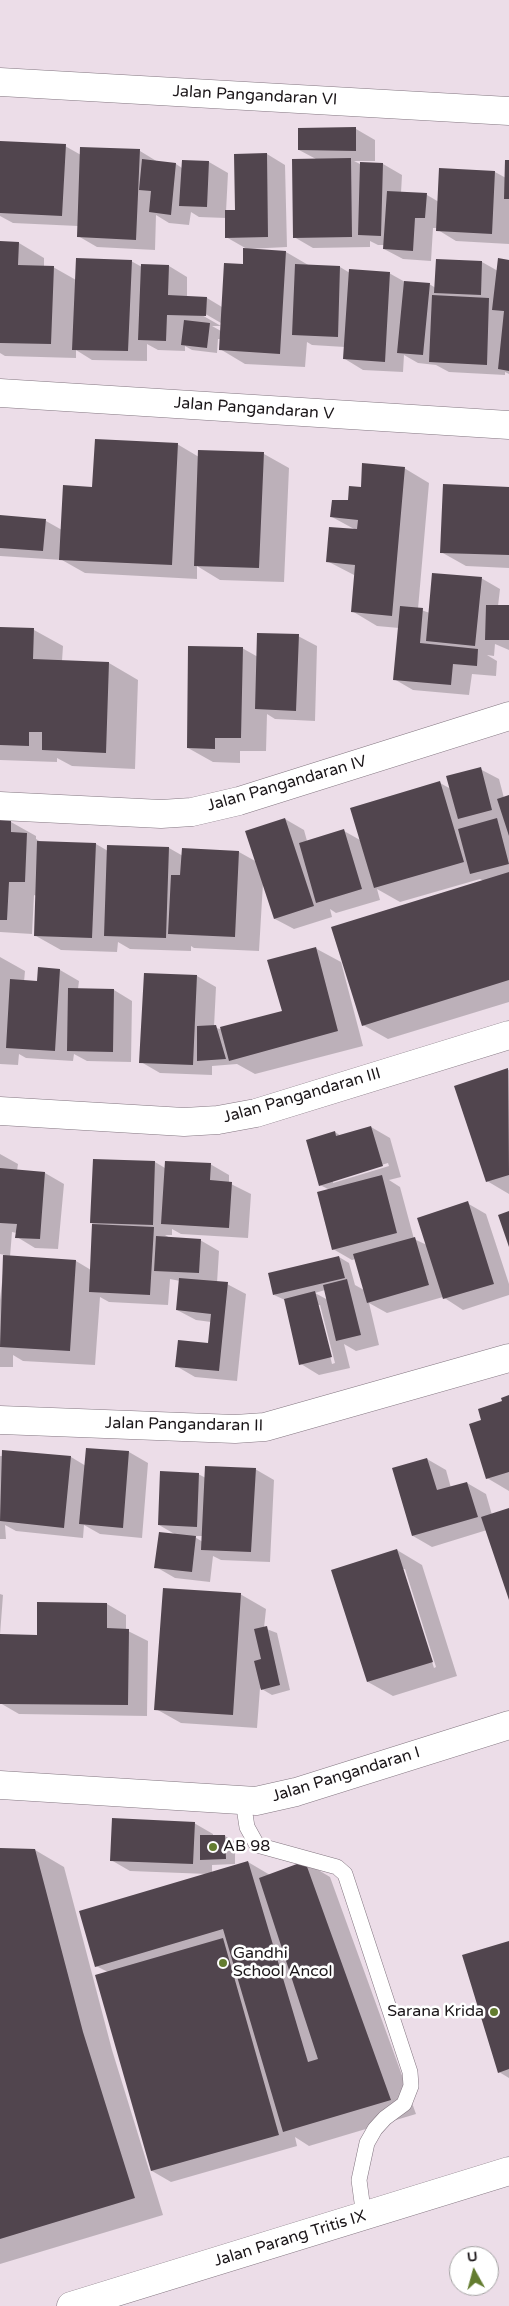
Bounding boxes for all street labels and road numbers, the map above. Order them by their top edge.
street label: Jalan Pangandaran VI [172,82,338,110]
street label: Jalan Pangandaran V [173,394,335,424]
street label: Jalan Pangandaran IV [205,752,369,816]
street label: Jalan Pangandaran III [221,1064,383,1128]
street label: Jalan Pangandaran II [105,1414,263,1436]
street label: Jalan Pangandaran I [270,1743,422,1807]
street label: Jalan Parang Tritis IX [212,2207,368,2271]

